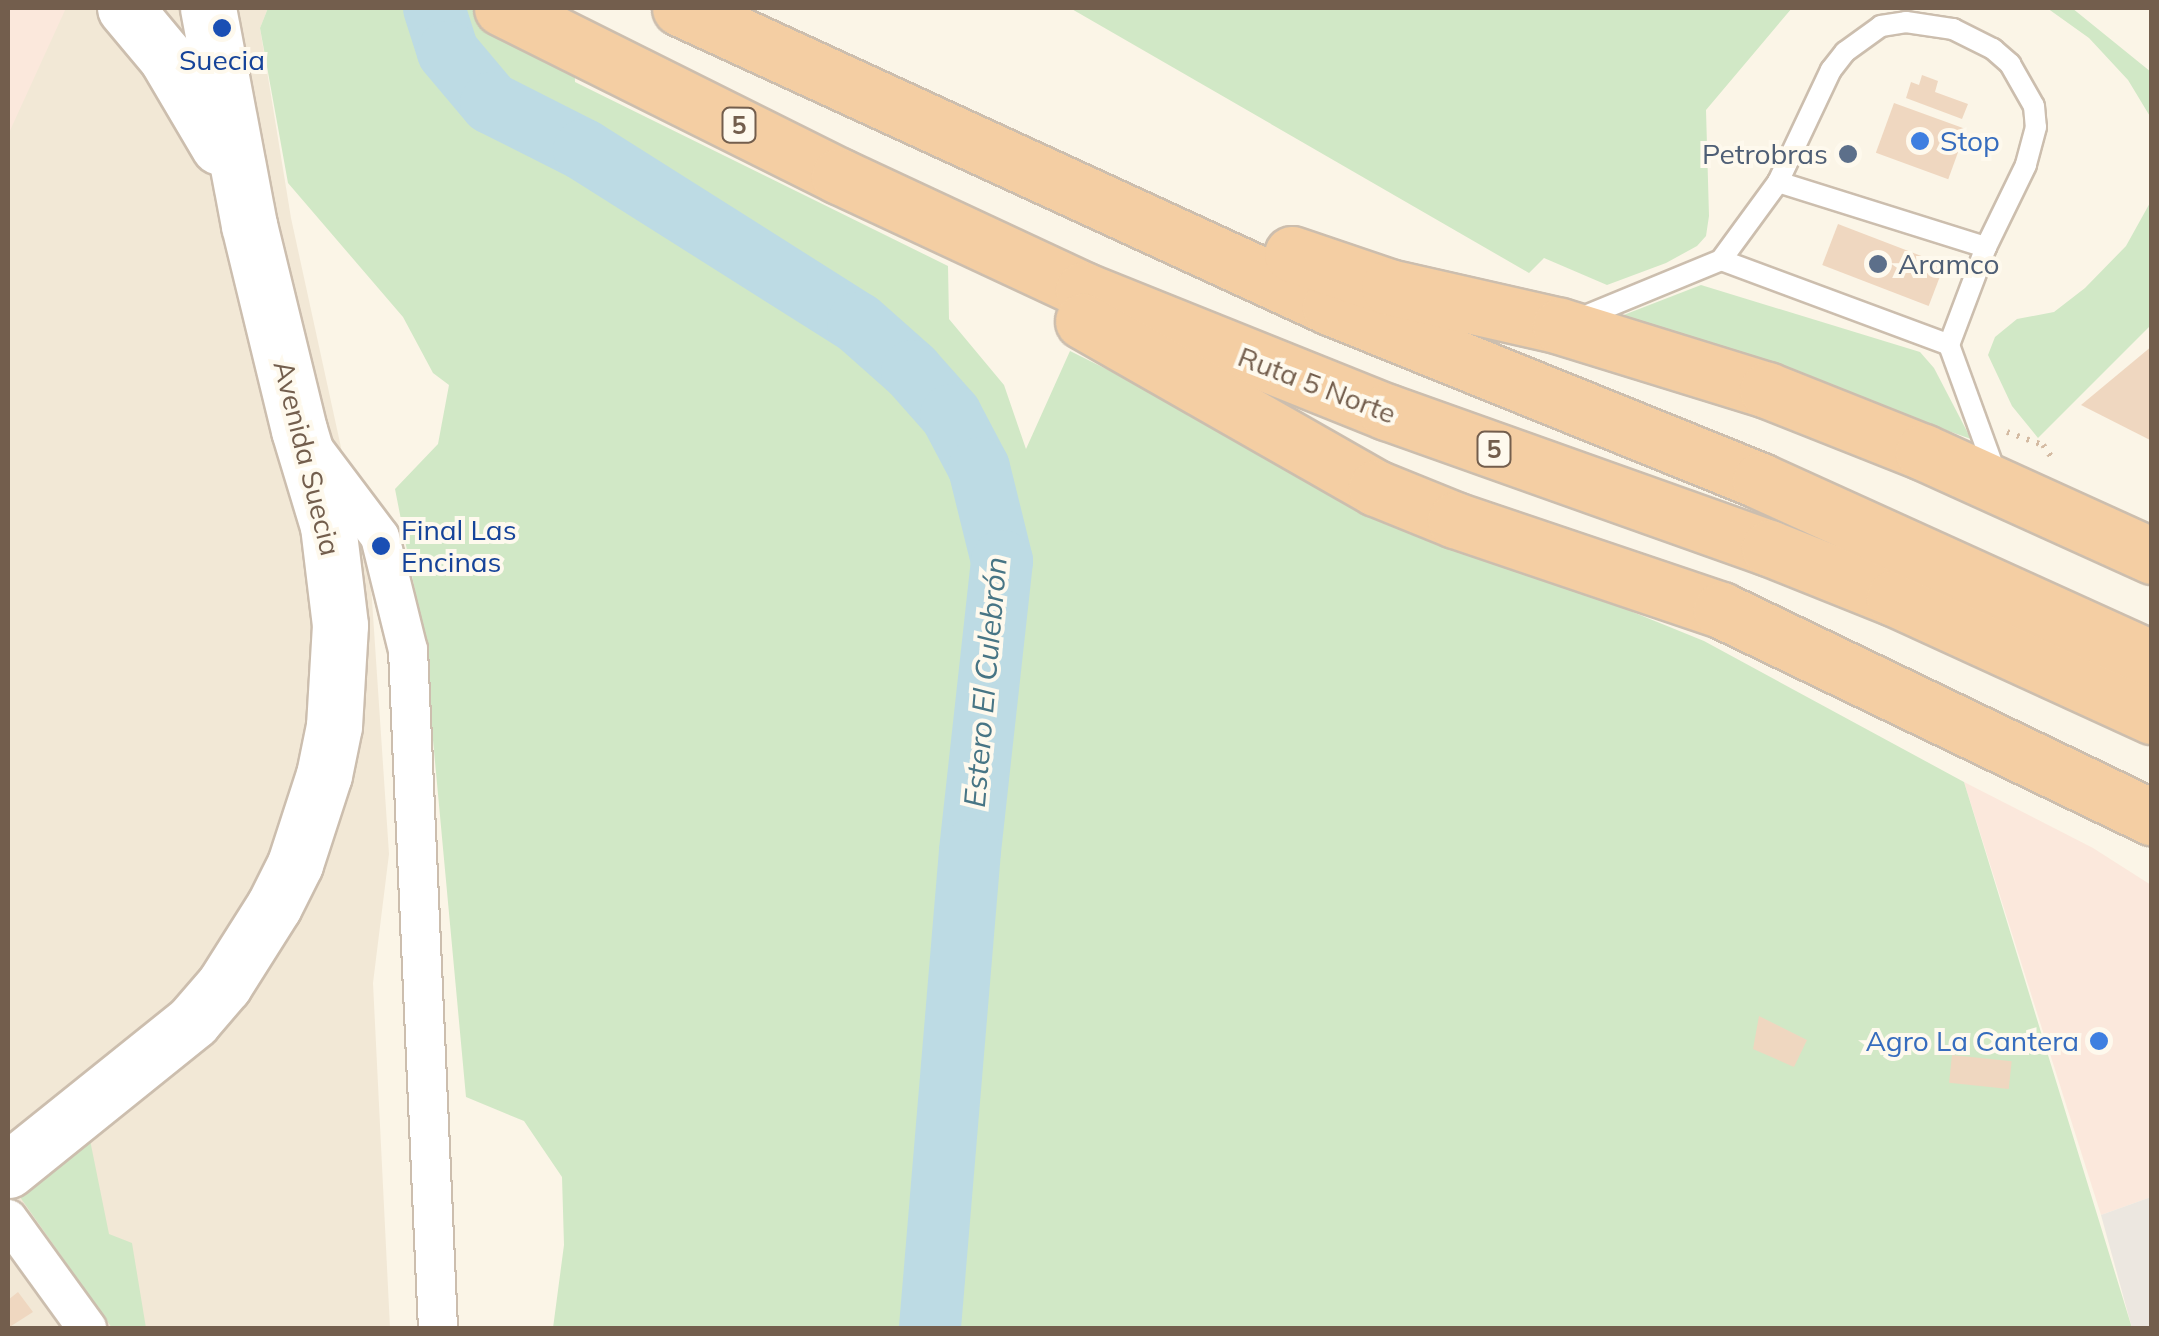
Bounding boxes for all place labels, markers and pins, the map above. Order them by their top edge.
marker: Suecia [211,17,233,39]
place label: Suecia [179,43,265,77]
place label: Stop [1940,124,2000,158]
marker: Stop [1909,130,1931,152]
place label: Petrobras [1702,137,1828,171]
marker: Petrobras [1837,143,1859,165]
place label: Aramco [1898,247,2000,281]
marker: Aramco [1867,253,1889,275]
place label: Final Las Encinas [401,513,517,579]
marker: Final Las Encinas [370,535,392,557]
place label: Agro La Cantera [1865,1024,2079,1058]
marker: Agro La Cantera [2088,1030,2110,1052]

